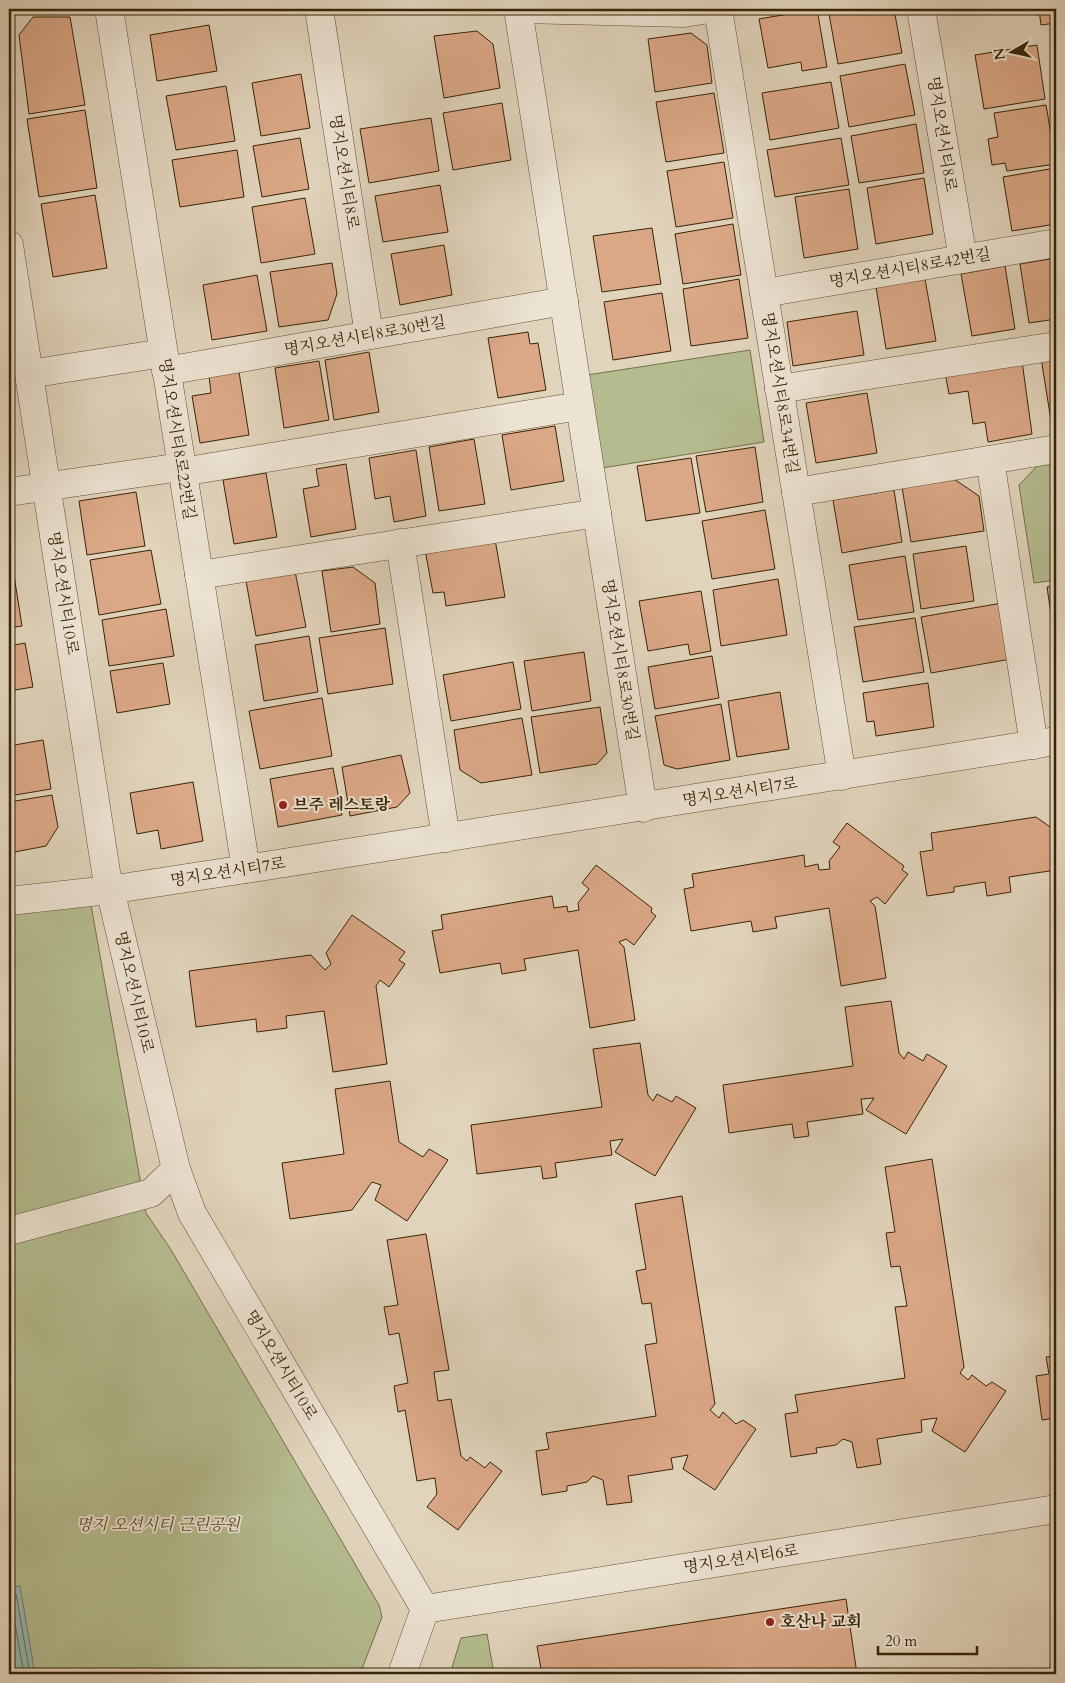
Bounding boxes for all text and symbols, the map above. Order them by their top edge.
north arrow [988,28,1038,78]
text: N [989,46,1010,61]
street label: 명지오션시티8로 [922,75,962,194]
street label: 명지오션시티8로 [324,113,364,232]
street label: 명지오션시티8로42번길 [827,243,993,293]
street label: 명지오션시티8로34번길 [756,310,804,476]
street label: 명지오션시티8로30번길 [282,311,448,361]
street label: 명지오션시티8로22번길 [153,356,201,522]
street label: 명지오션시티10로 [42,530,84,657]
street label: 명지오션시티8로30번길 [596,577,644,743]
street label: 명지오션시티7로 [681,772,800,812]
place label: 브주 레스토랑 [293,794,391,816]
marker: 브주 레스토랑 [277,799,289,811]
street label: 명지오션시티7로 [169,852,288,892]
street label: 명지오션시티10로 [109,929,159,1056]
street label: 명지오션시티10로 [239,1306,323,1425]
park label: 명지 오션시티 근린공원 [76,1514,241,1536]
street label: 명지오션시티6로 [682,1539,801,1579]
place label: 호산나 교회 [780,1611,862,1633]
marker: 호산나 교회 [764,1616,776,1628]
scale bar [878,1623,976,1655]
text: 20 m [885,1631,917,1651]

